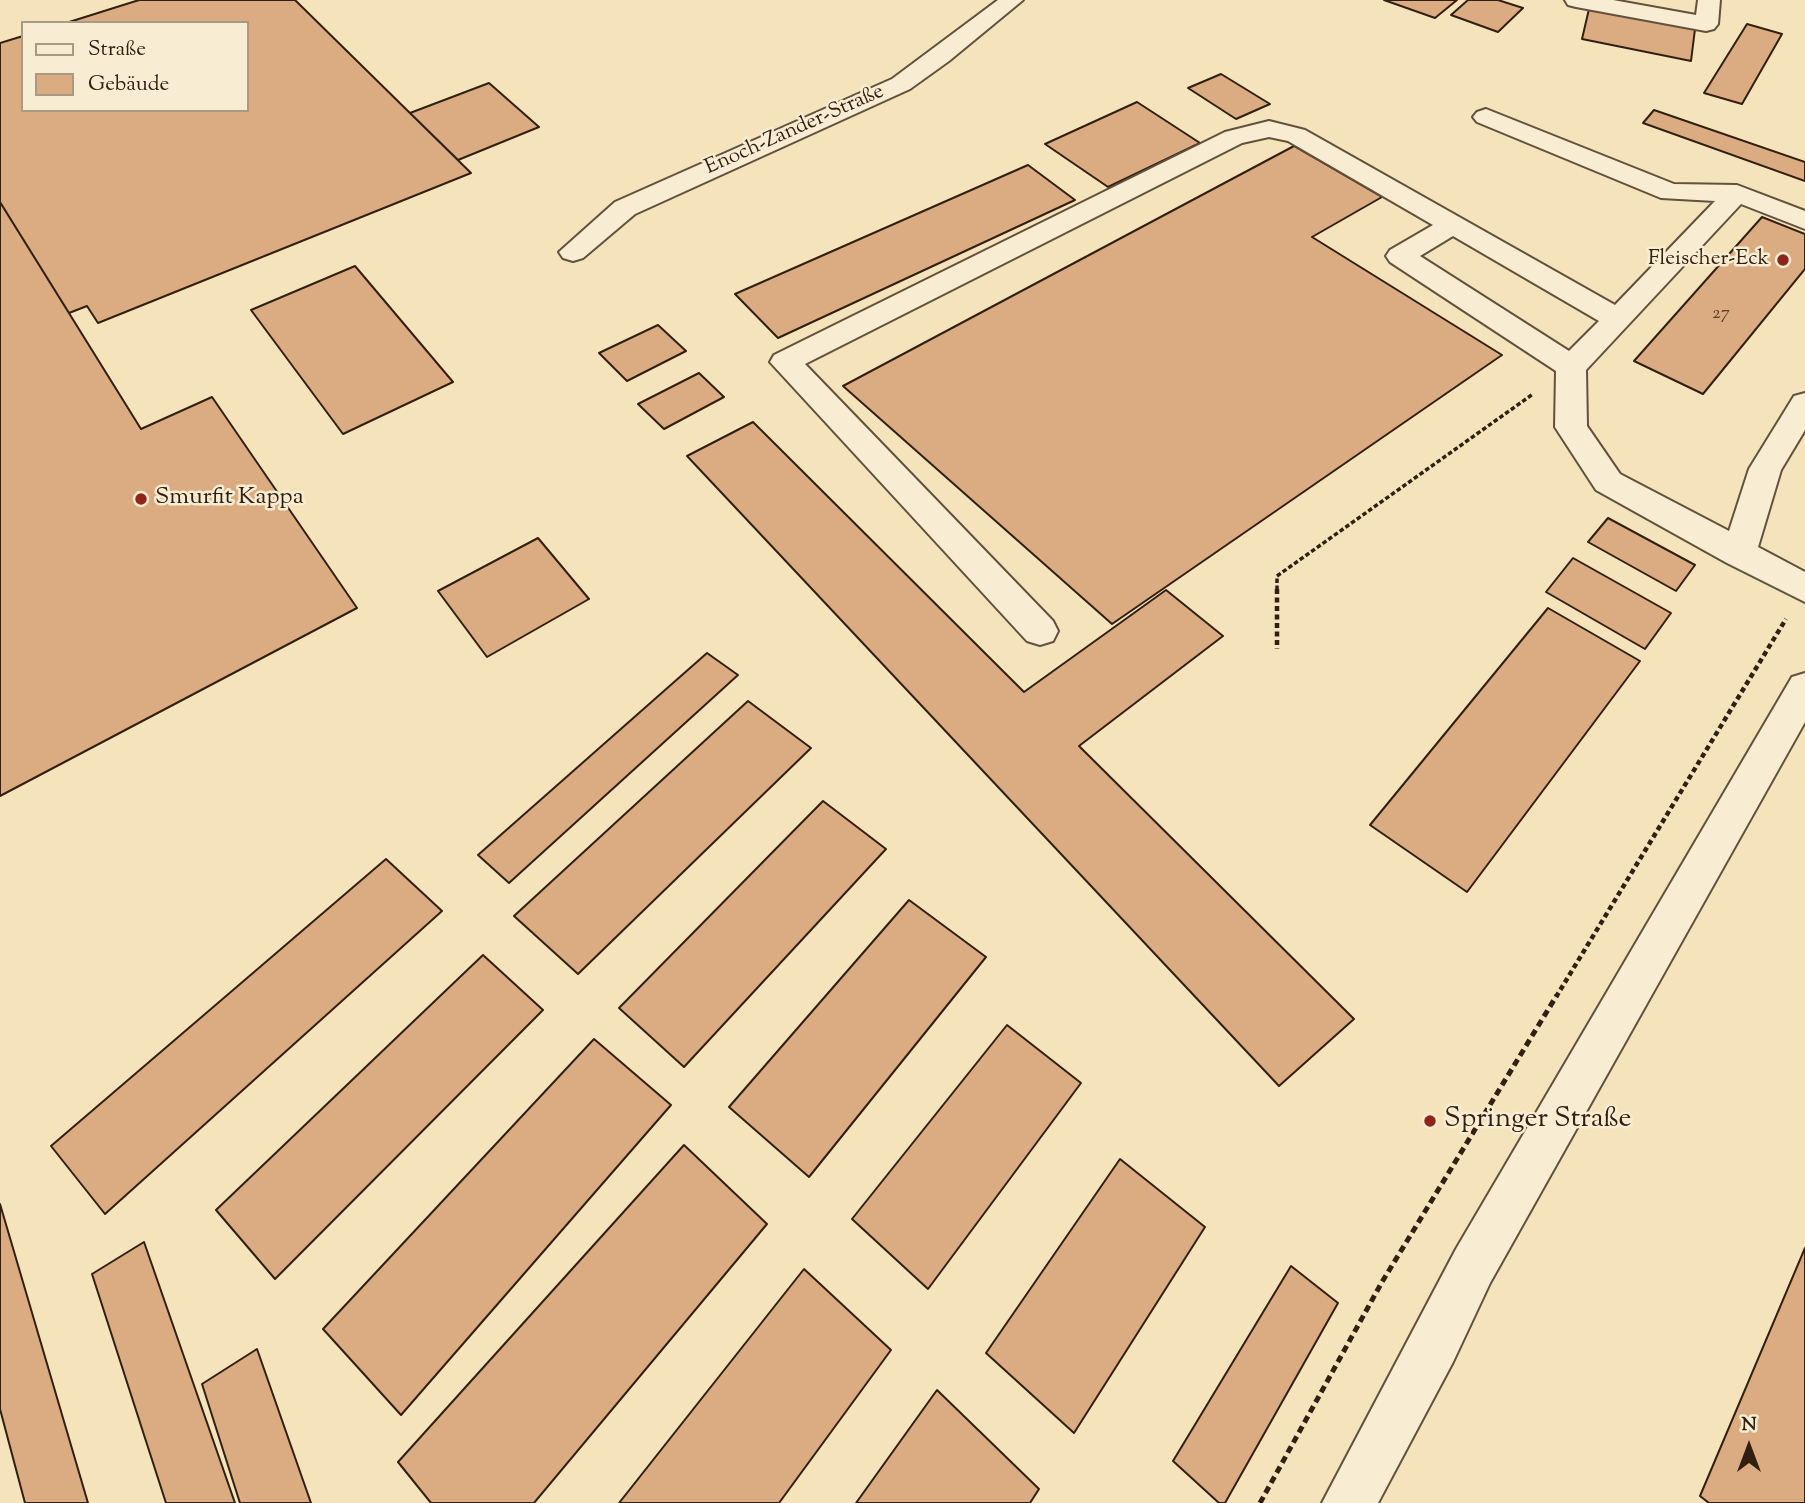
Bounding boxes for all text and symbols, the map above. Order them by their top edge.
legend [21,21,248,112]
text: Straße [88,35,146,65]
text: Gebäude [88,70,169,100]
street label: Enoch-Zander-Straße [702,80,888,182]
place label: Fleischer-Eck [1648,247,1769,273]
marker: Fleischer-Eck [1775,252,1791,268]
house number: 27 [1712,304,1730,326]
place label: Smurfit Kappa [155,485,304,513]
marker: Smurfit Kappa [133,491,149,507]
place label: Springer Straße [1444,1104,1631,1138]
marker: Springer Straße [1422,1113,1438,1129]
north arrow [1714,1412,1784,1482]
text: N [1741,1412,1757,1439]

